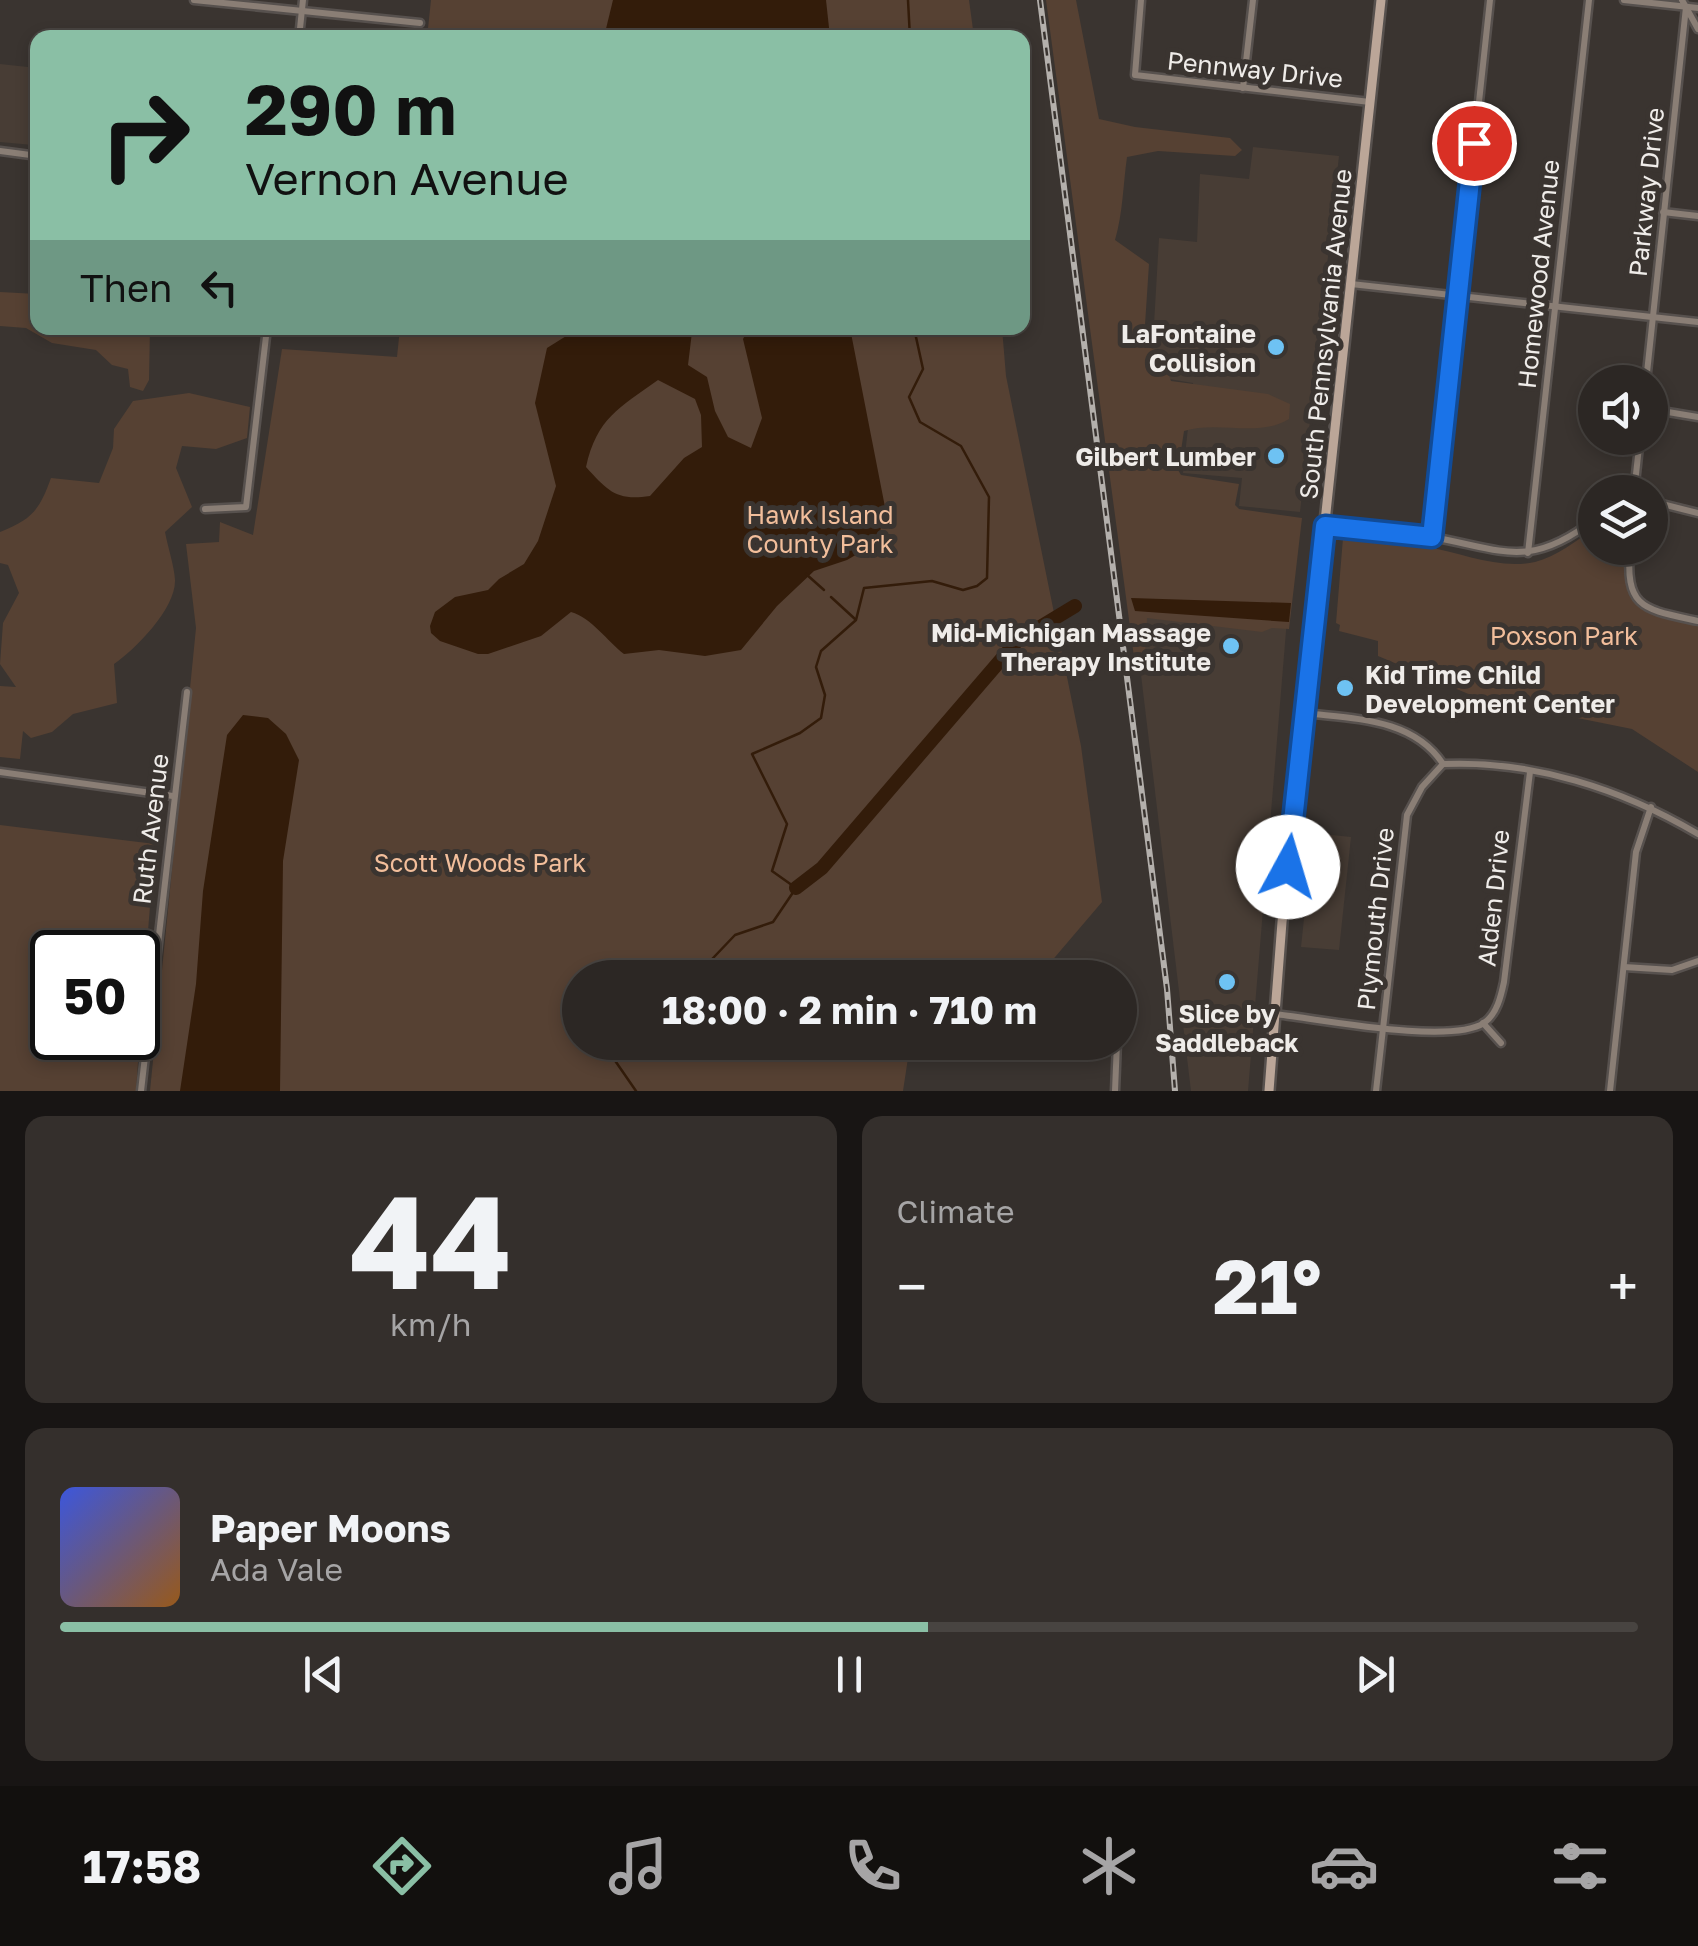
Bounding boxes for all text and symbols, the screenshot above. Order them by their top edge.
street label: Pennway Drive [1166,44,1344,94]
text: 290 m [245,66,456,150]
icon: right [80,70,210,200]
pin [1432,101,1517,186]
street label: Parkway Drive [1622,106,1670,278]
icon: arrive [1447,116,1502,171]
text: Vernon Avenue [245,151,569,205]
street label: Homewood Avenue [1511,158,1565,390]
street label: South Pennsylvania Avenue [1292,167,1358,501]
icon: left [192,260,247,315]
text: Then [80,265,172,310]
place label: LaFontaine Collision [1121,318,1256,378]
marker: LaFontaine Collision [1265,336,1287,358]
map controls [1578,365,1668,565]
button: sound [1578,365,1668,455]
place label: Gilbert Lumber [1075,441,1256,472]
marker: Gilbert Lumber [1265,445,1287,467]
button: layers [1578,475,1668,565]
park label: Hawk Island County Park [746,499,894,559]
place label: Mid-Michigan Massage Therapy Institute [931,617,1211,677]
park label: Poxson Park [1490,620,1638,651]
marker: Mid-Michigan Massage Therapy Institute [1220,635,1242,657]
place label: Kid Time Child Development Center [1365,659,1615,719]
marker: Kid Time Child Development Center [1334,677,1356,699]
street label: Ruth Avenue [125,752,175,906]
position arrow [1236,815,1340,919]
street label: Plymouth Drive [1350,826,1400,1012]
street label: Alden Drive [1470,828,1516,968]
park label: Scott Woods Park [374,847,586,878]
speed limit sign: 50 [30,930,160,1060]
marker: Slice by Saddleback [1216,971,1238,993]
text: 18:00 · 2 min · 710 m [662,987,1037,1032]
place label: Slice by Saddleback [1155,998,1299,1058]
text: 44 [349,1162,512,1318]
text: Climate [897,1192,1015,1230]
text: 21° [1213,1240,1322,1331]
text: − [897,1253,927,1319]
text: + [1608,1253,1638,1319]
text: km/h [390,1305,471,1343]
text: Paper Moons [210,1505,451,1550]
text: Ada Vale [210,1550,343,1588]
icon: previous [296,1647,351,1702]
icon: pause [822,1647,877,1702]
icon: next [1348,1647,1403,1702]
icon: directions [367,1831,437,1901]
icon: music [603,1831,673,1901]
icon: phone [838,1831,908,1901]
icon: climate [1074,1831,1144,1901]
icon: car [1309,1831,1379,1901]
icon: filters [1545,1831,1615,1901]
text: 17:58 [83,1839,201,1893]

